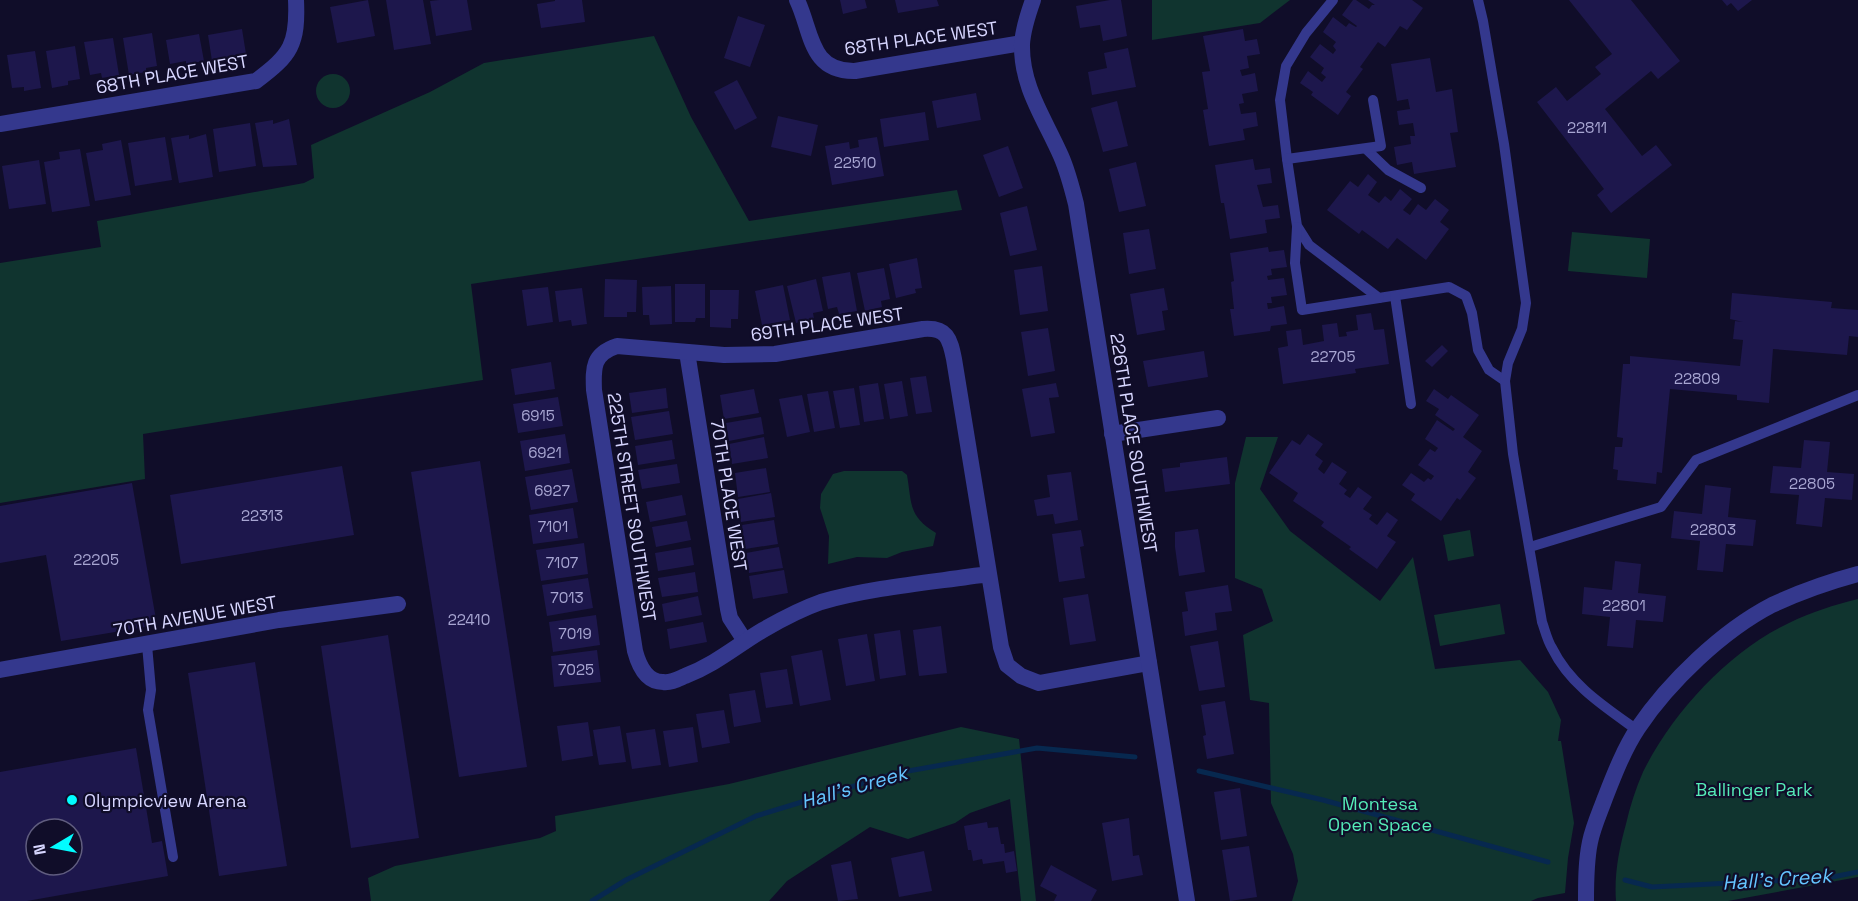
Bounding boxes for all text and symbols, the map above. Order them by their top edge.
street label: 68TH PLACE WEST [843,16,999,60]
street label: 68TH PLACE WEST [94,49,250,99]
house number: 22811 [1567,118,1607,137]
house number: 22510 [834,153,876,172]
street label: 69TH PLACE WEST [749,302,905,346]
street label: 226TH PLACE SOUTHWEST [1105,331,1163,555]
house number: 22705 [1311,347,1355,366]
house number: 22809 [1674,369,1720,388]
street label: 225TH STREET SOUTHWEST [603,391,662,623]
house number: 6915 [521,406,555,425]
street label: 70TH PLACE WEST [706,417,752,573]
house number: 6921 [528,443,562,462]
house number: 22805 [1789,474,1835,493]
house number: 6927 [534,481,570,500]
house number: 22313 [241,506,283,525]
house number: 7101 [538,517,568,536]
house number: 22803 [1690,520,1736,539]
house number: 22205 [73,550,119,569]
house number: 7107 [546,553,578,572]
house number: 7013 [550,588,584,607]
street label: 70TH AVENUE WEST [111,590,279,642]
house number: 22801 [1602,596,1646,615]
house number: 22410 [448,610,490,629]
house number: 7019 [558,624,592,643]
house number: 7025 [558,660,594,679]
water label: Hall's Creek [798,759,912,815]
park label: Ballinger Park [1695,778,1813,801]
place label: Olympicview Arena [84,789,247,812]
park label: Montesa Open Space [1328,792,1432,836]
marker: Olympicview Arena [65,793,79,807]
north arrow [24,817,84,877]
text: N [28,842,51,857]
water label: Hall's Creek [1721,862,1835,896]

